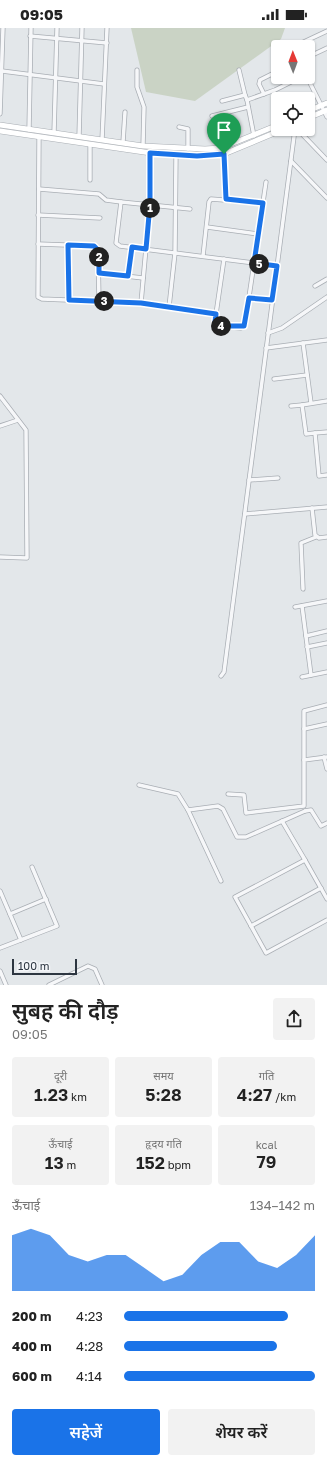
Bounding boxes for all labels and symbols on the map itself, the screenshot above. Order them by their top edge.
north arrow [271,40,315,84]
pin [207,113,241,154]
pin: 1 [140,198,160,218]
pin: 2 [89,247,109,267]
pin: 5 [249,254,269,274]
pin: 3 [94,291,114,311]
pin: 4 [211,316,231,336]
scale bar [12,957,77,976]

